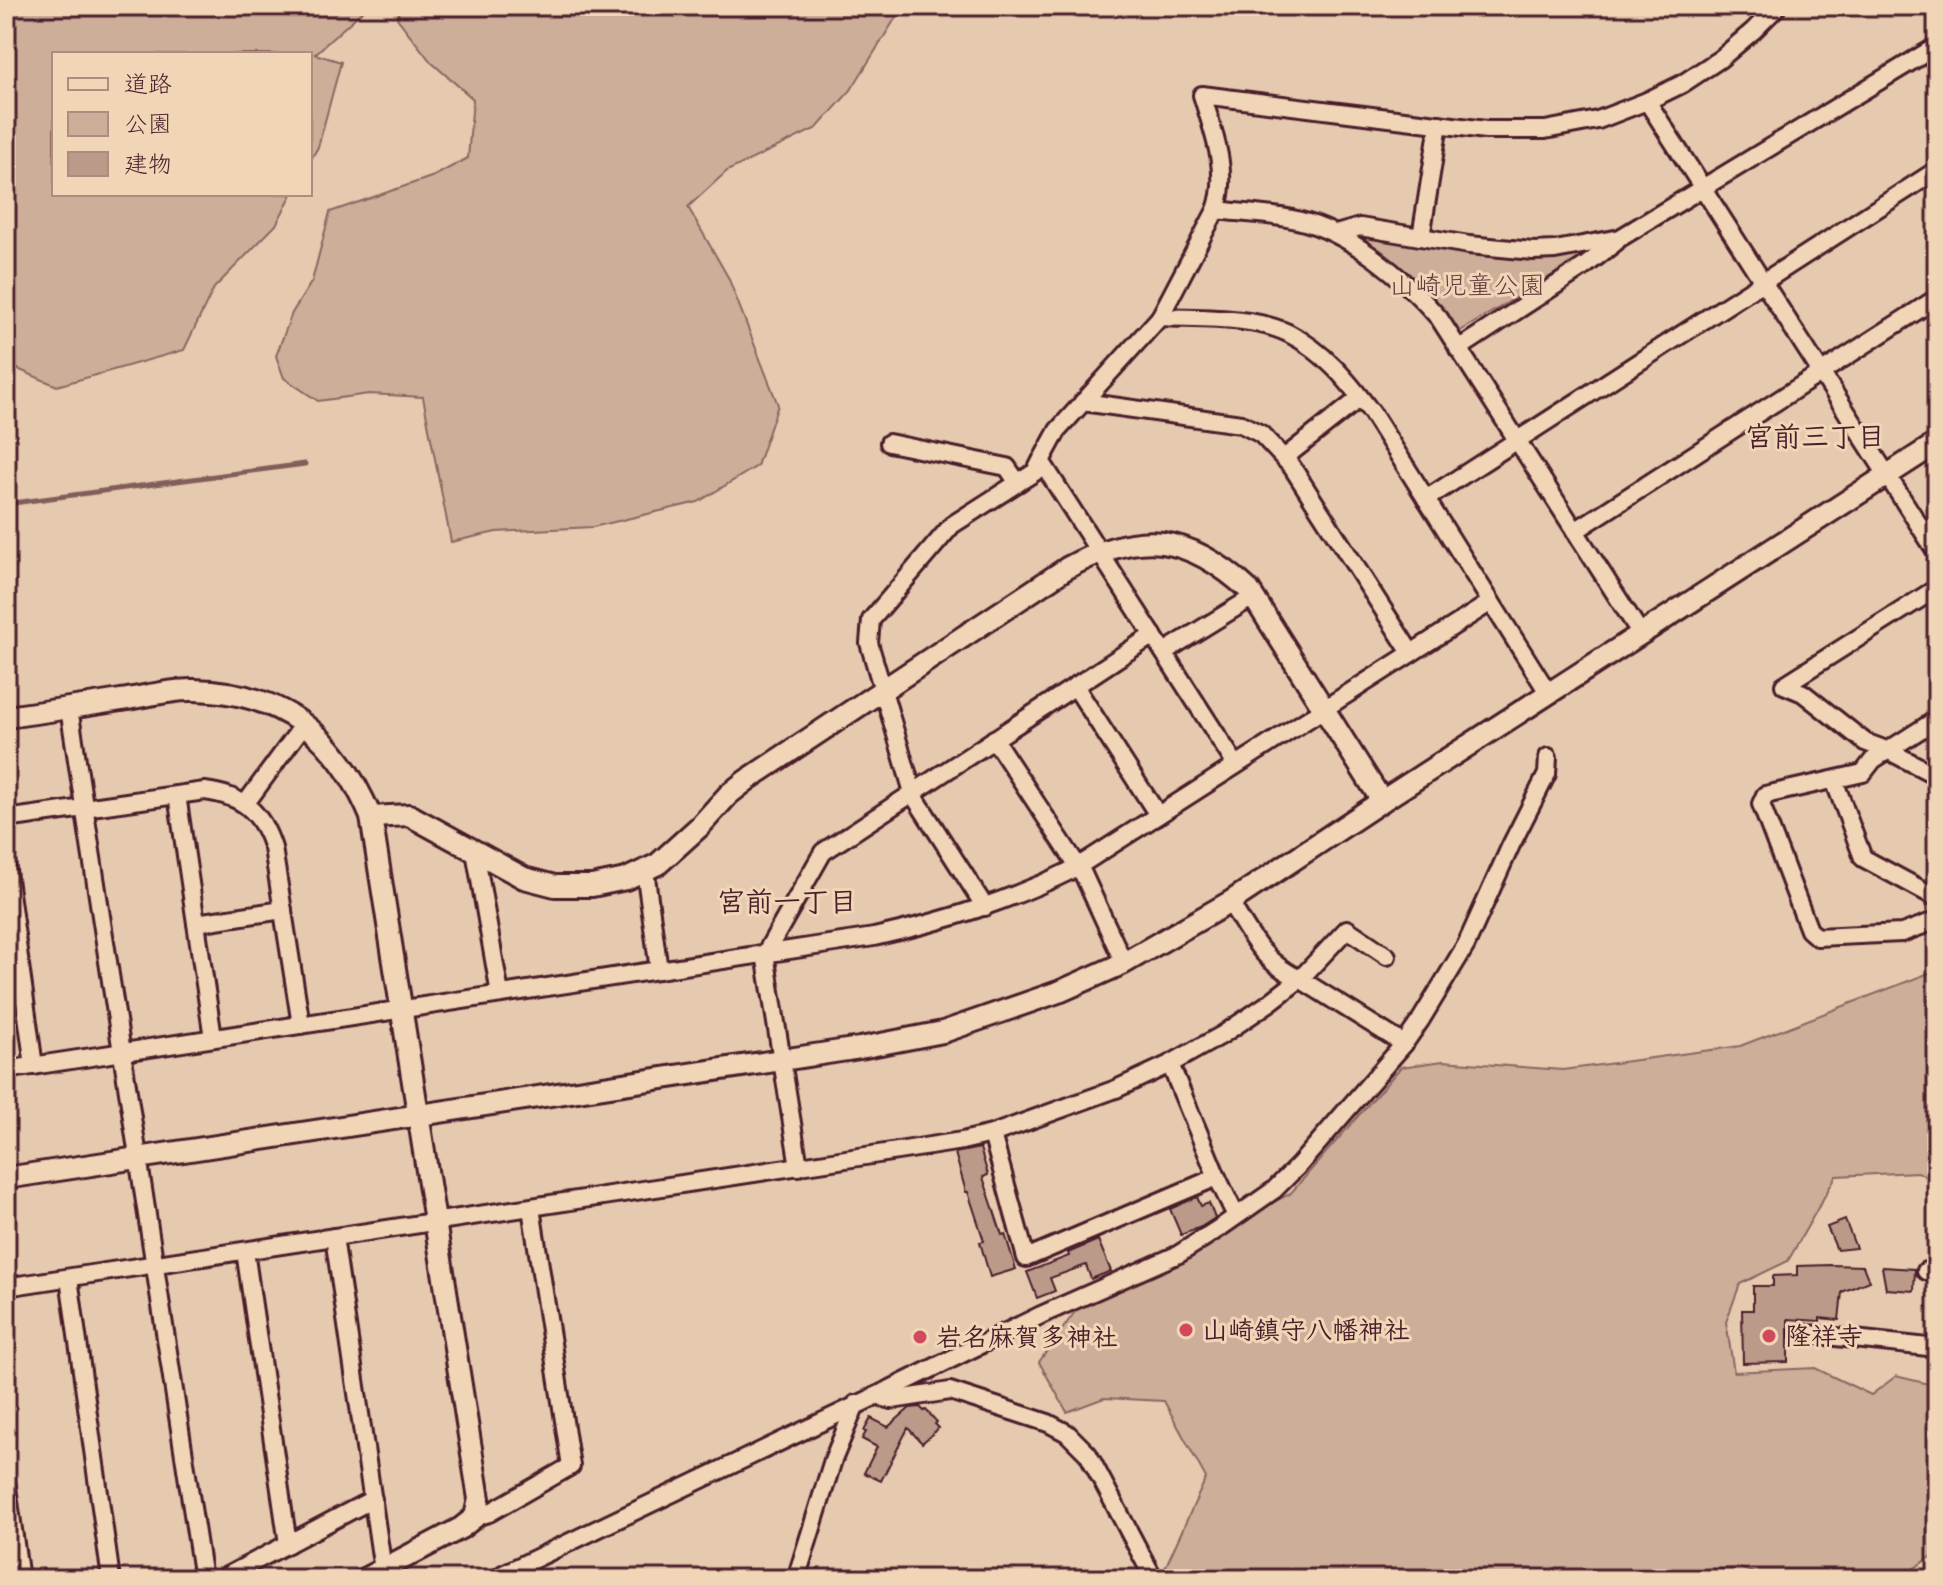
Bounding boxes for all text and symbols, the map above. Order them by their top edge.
legend [52,52,312,196]
text: 道路 [124,67,172,99]
text: 公園 [124,107,172,139]
text: 建物 [124,147,172,179]
park label: 山崎児童公園 [1389,267,1545,302]
district label: 宮前三丁目 [1745,417,1885,455]
district label: 宮前一丁目 [717,882,857,920]
place label: 山崎鎮守八幡神社 [1202,1312,1410,1347]
place label: 隆祥寺 [1785,1318,1863,1353]
place label: 岩名麻賀多神社 [936,1319,1118,1354]
marker: 山崎鎮守八幡神社 [1177,1321,1195,1339]
marker: 隆祥寺 [1760,1327,1778,1345]
marker: 岩名麻賀多神社 [911,1328,929,1346]

